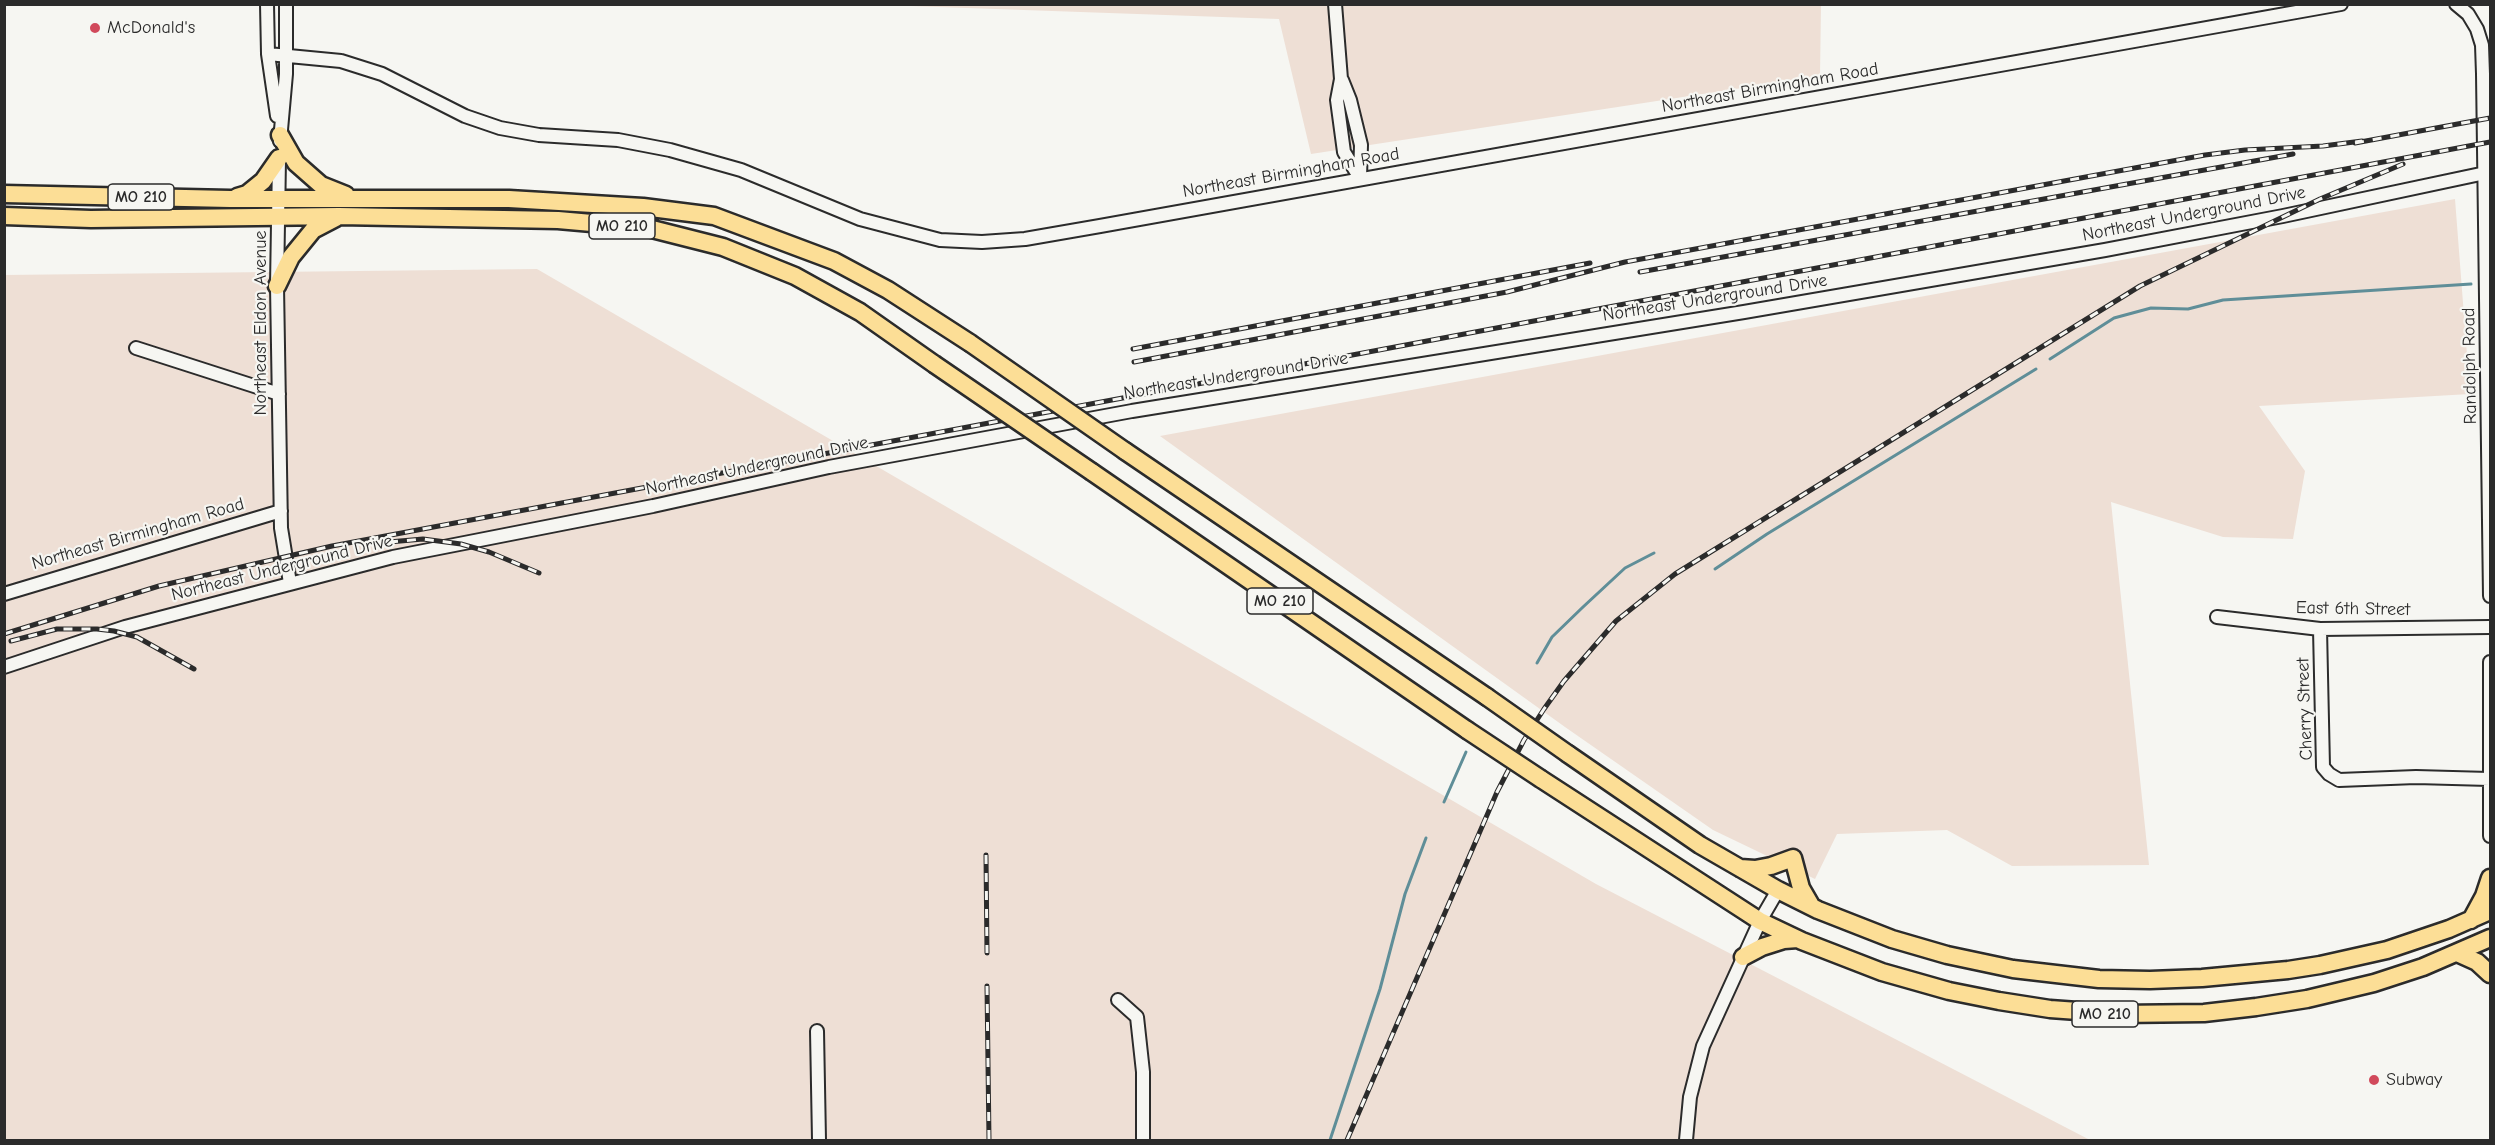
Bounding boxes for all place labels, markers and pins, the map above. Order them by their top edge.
place label: McDonald's [107,17,195,39]
marker: McDonald's [88,21,102,35]
place label: Subway [2386,1069,2442,1091]
marker: Subway [2367,1073,2381,1087]

